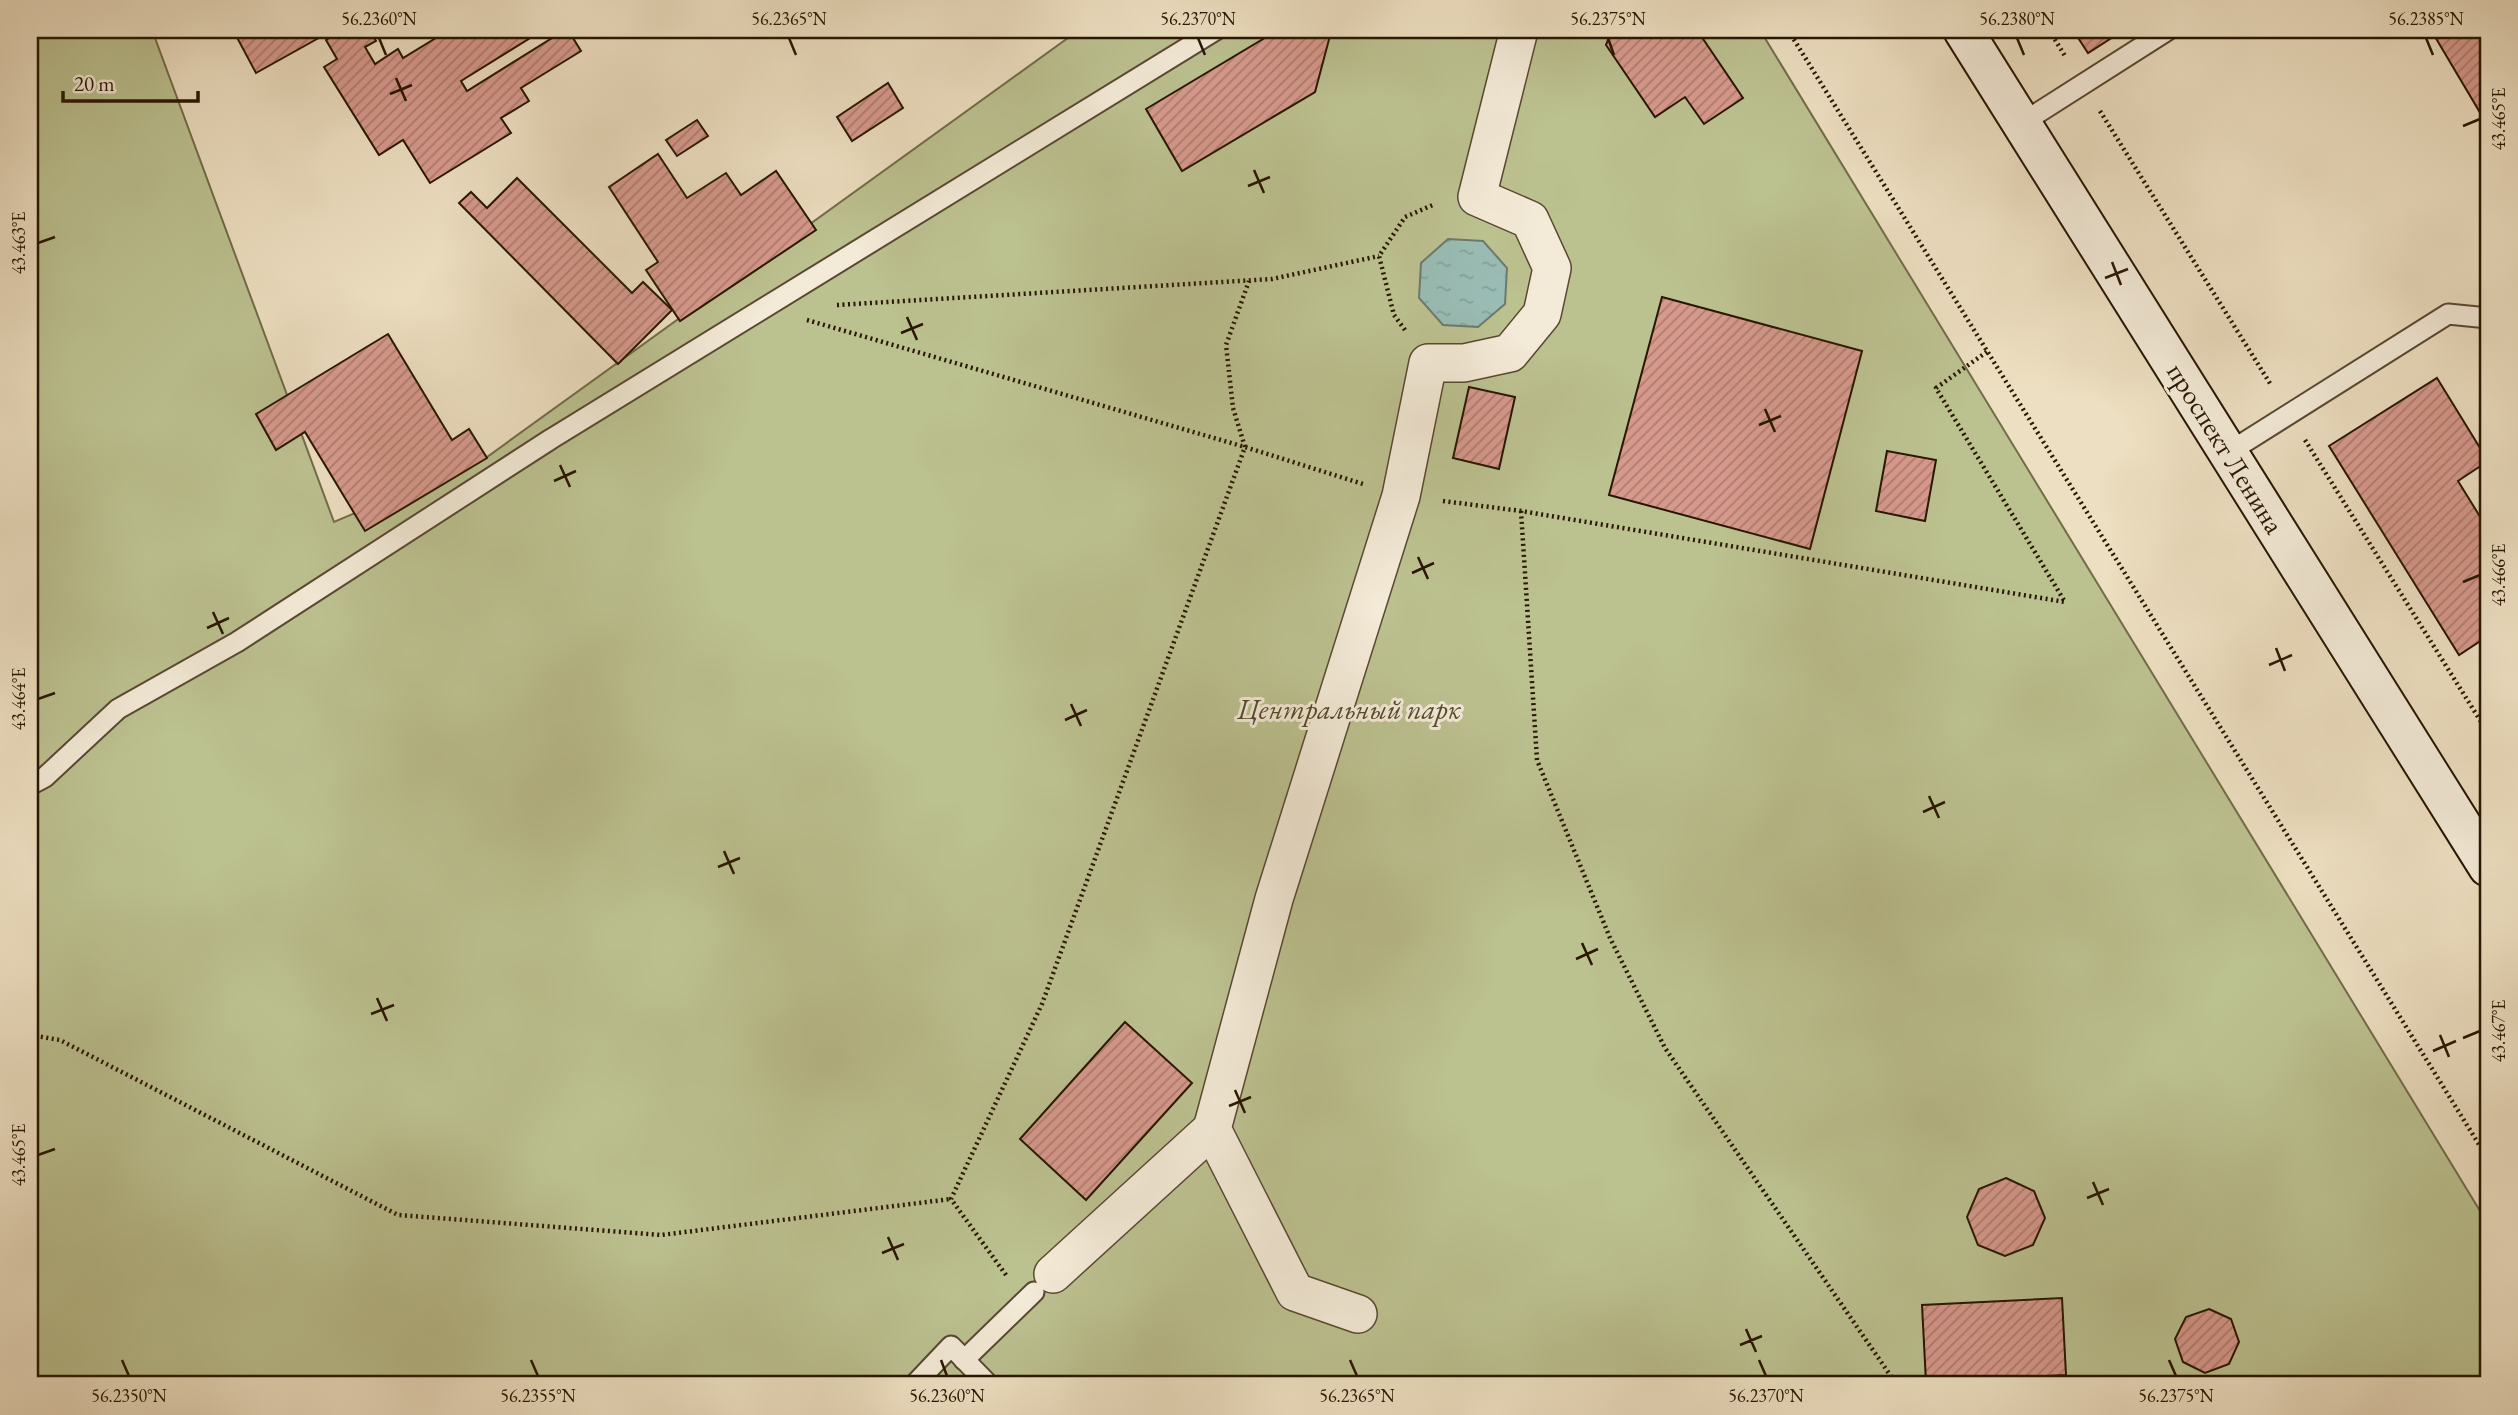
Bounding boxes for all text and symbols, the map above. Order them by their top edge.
text: 56.2360°N [341,7,417,30]
text: 56.2365°N [751,7,827,30]
text: 56.2370°N [1160,7,1236,30]
text: 56.2375°N [1570,7,1646,30]
text: 56.2380°N [1979,7,2055,30]
text: 56.2385°N [2388,7,2464,30]
scale bar [63,60,198,104]
text: 20 m [74,70,115,97]
text: 43.465°E [2487,88,2510,150]
text: 43.463°E [7,212,30,274]
street label: проспект Ленина [2159,356,2293,541]
text: 43.466°E [2487,544,2510,606]
text: 43.464°E [7,668,30,730]
park label: Центральный парк [1236,691,1462,727]
text: 43.467°E [2487,1000,2510,1062]
text: 43.465°E [7,1124,30,1186]
text: 56.2350°N [91,1384,167,1407]
text: 56.2355°N [500,1384,576,1407]
text: 56.2360°N [909,1384,985,1407]
text: 56.2365°N [1319,1384,1395,1407]
text: 56.2370°N [1728,1384,1804,1407]
text: 56.2375°N [2138,1384,2214,1407]

